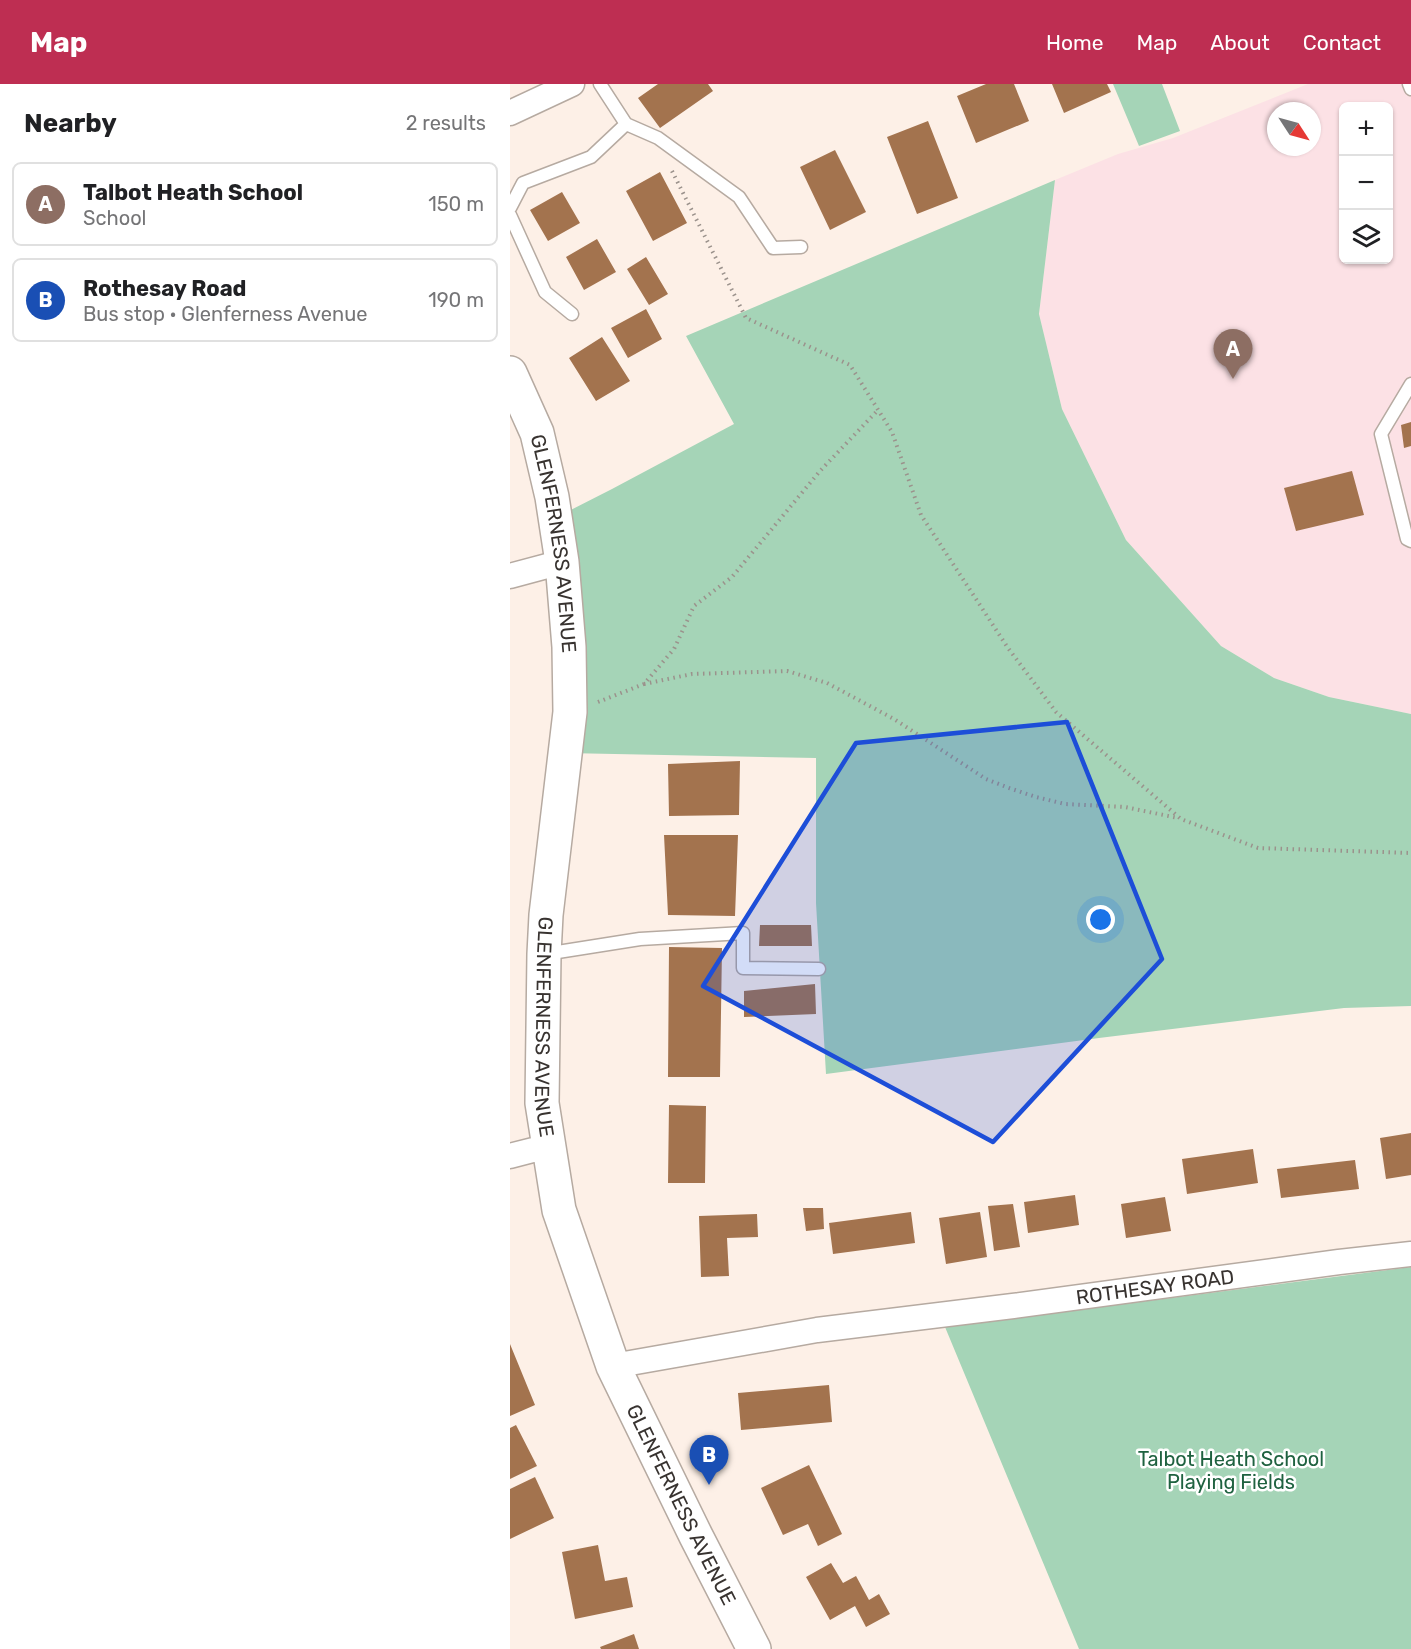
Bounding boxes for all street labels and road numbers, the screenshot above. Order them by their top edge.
street label: GLENFERNESS AVENUE [526,432,581,654]
street label: GLENFERNESS AVENUE [529,916,559,1139]
street label: ROTHESAY ROAD [1075,1264,1236,1309]
street label: GLENFERNESS AVENUE [622,1400,741,1609]

